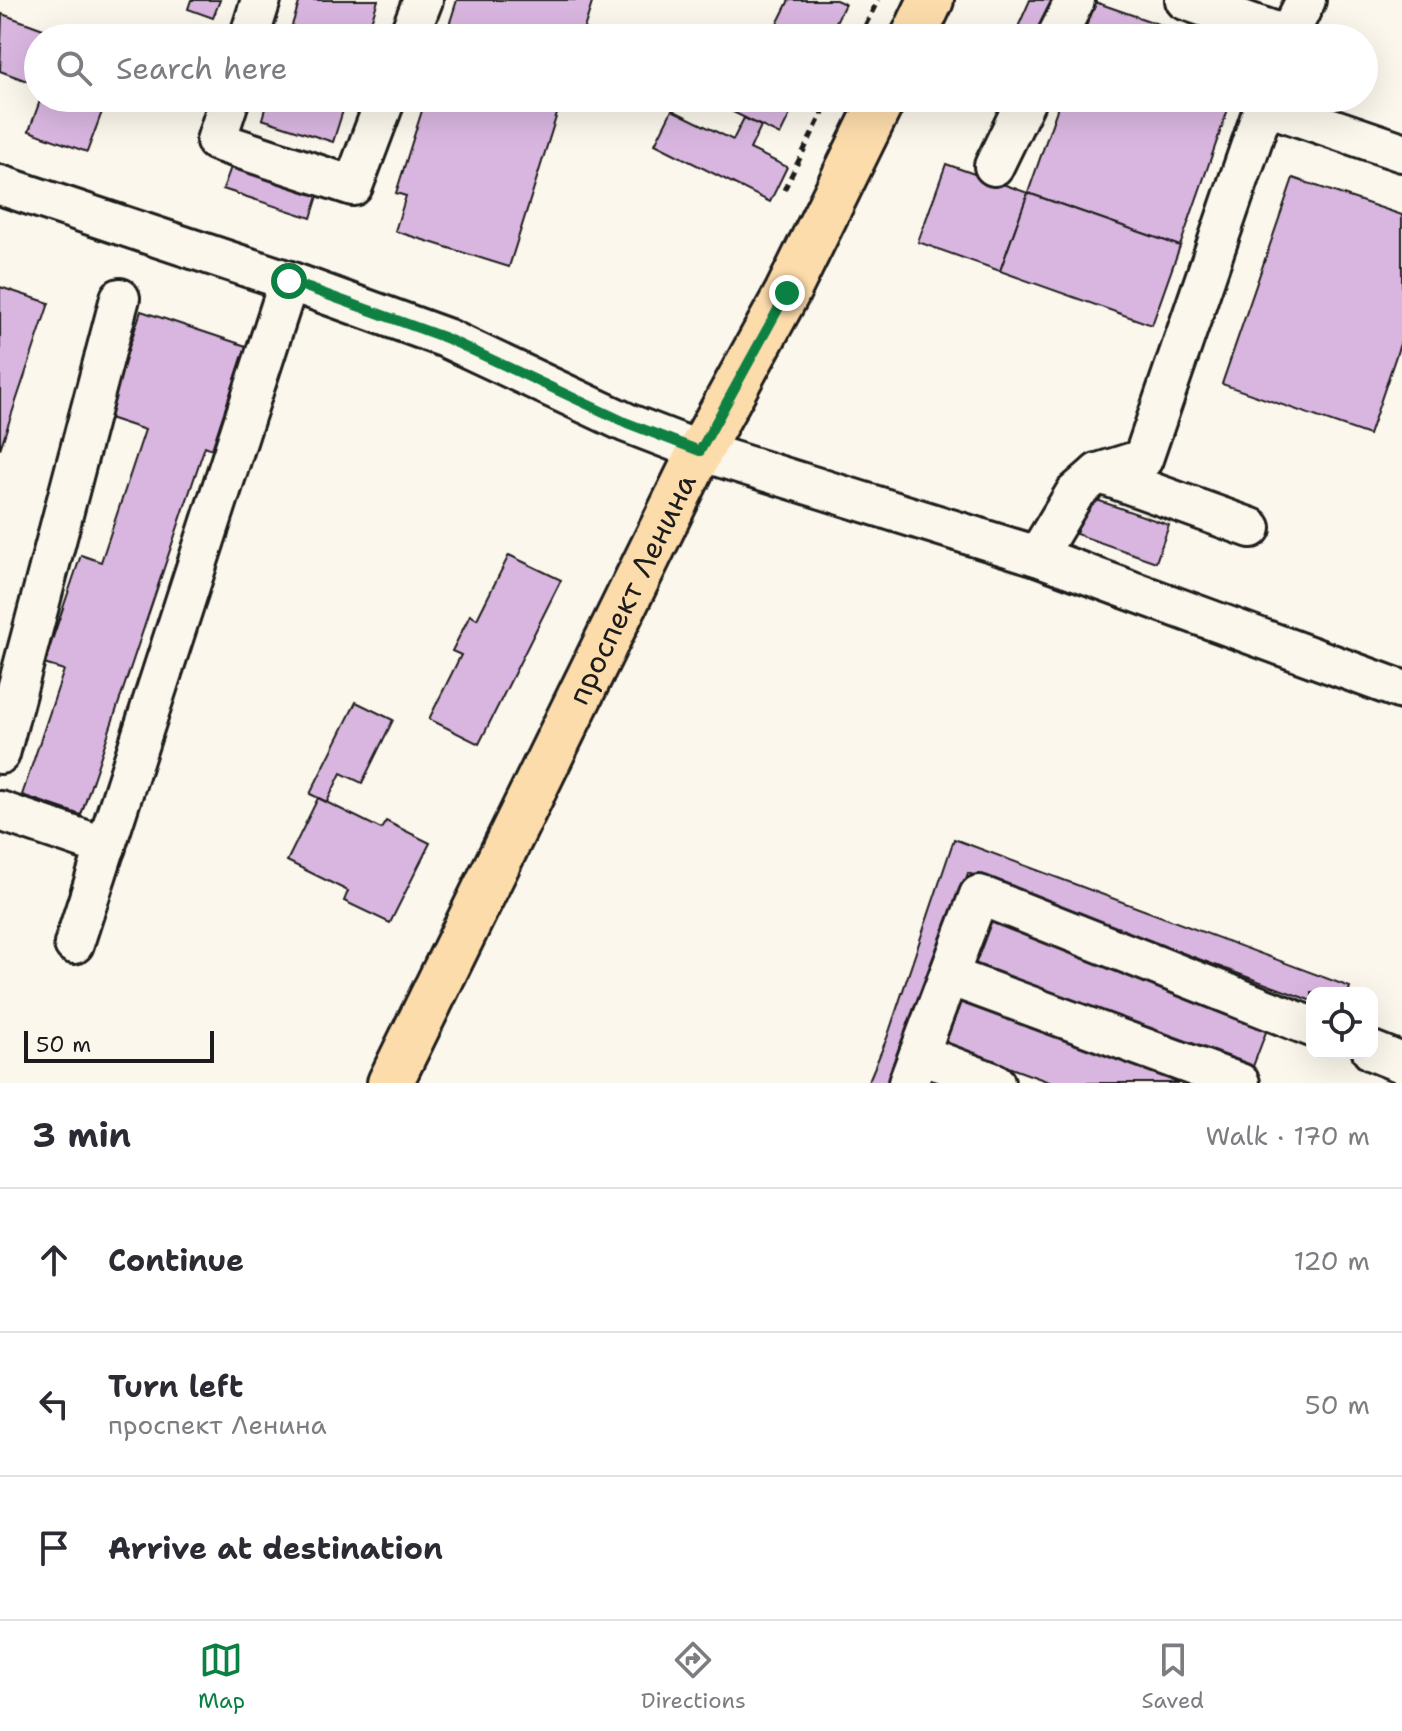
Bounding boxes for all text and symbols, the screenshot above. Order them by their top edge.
search box [24,24,1378,112]
icon: search [52,46,96,90]
text: Search here [116,48,287,89]
route start [271,263,307,299]
route end [769,275,805,311]
street label: проспект Ленина [558,466,706,711]
map controls [1306,987,1378,1059]
button: locate [1306,987,1378,1059]
scale bar [24,1027,214,1063]
text: 50 m [36,1030,91,1059]
text: 3 min [32,1112,131,1158]
text: Walk · 170 m [1206,1118,1370,1153]
icon: ahead [32,1238,76,1282]
text: Continue [108,1240,244,1281]
text: 120 m [1294,1243,1370,1278]
text: Turn left [108,1366,243,1407]
icon: left [32,1382,76,1426]
text: 50 m [1305,1387,1370,1422]
text: проспект Ленина [108,1407,327,1442]
icon: arrive [32,1526,76,1570]
text: Arrive at destination [108,1528,443,1569]
tab: Map [198,1638,245,1715]
tab: Directions [641,1638,746,1715]
tab: Saved [1142,1638,1204,1715]

